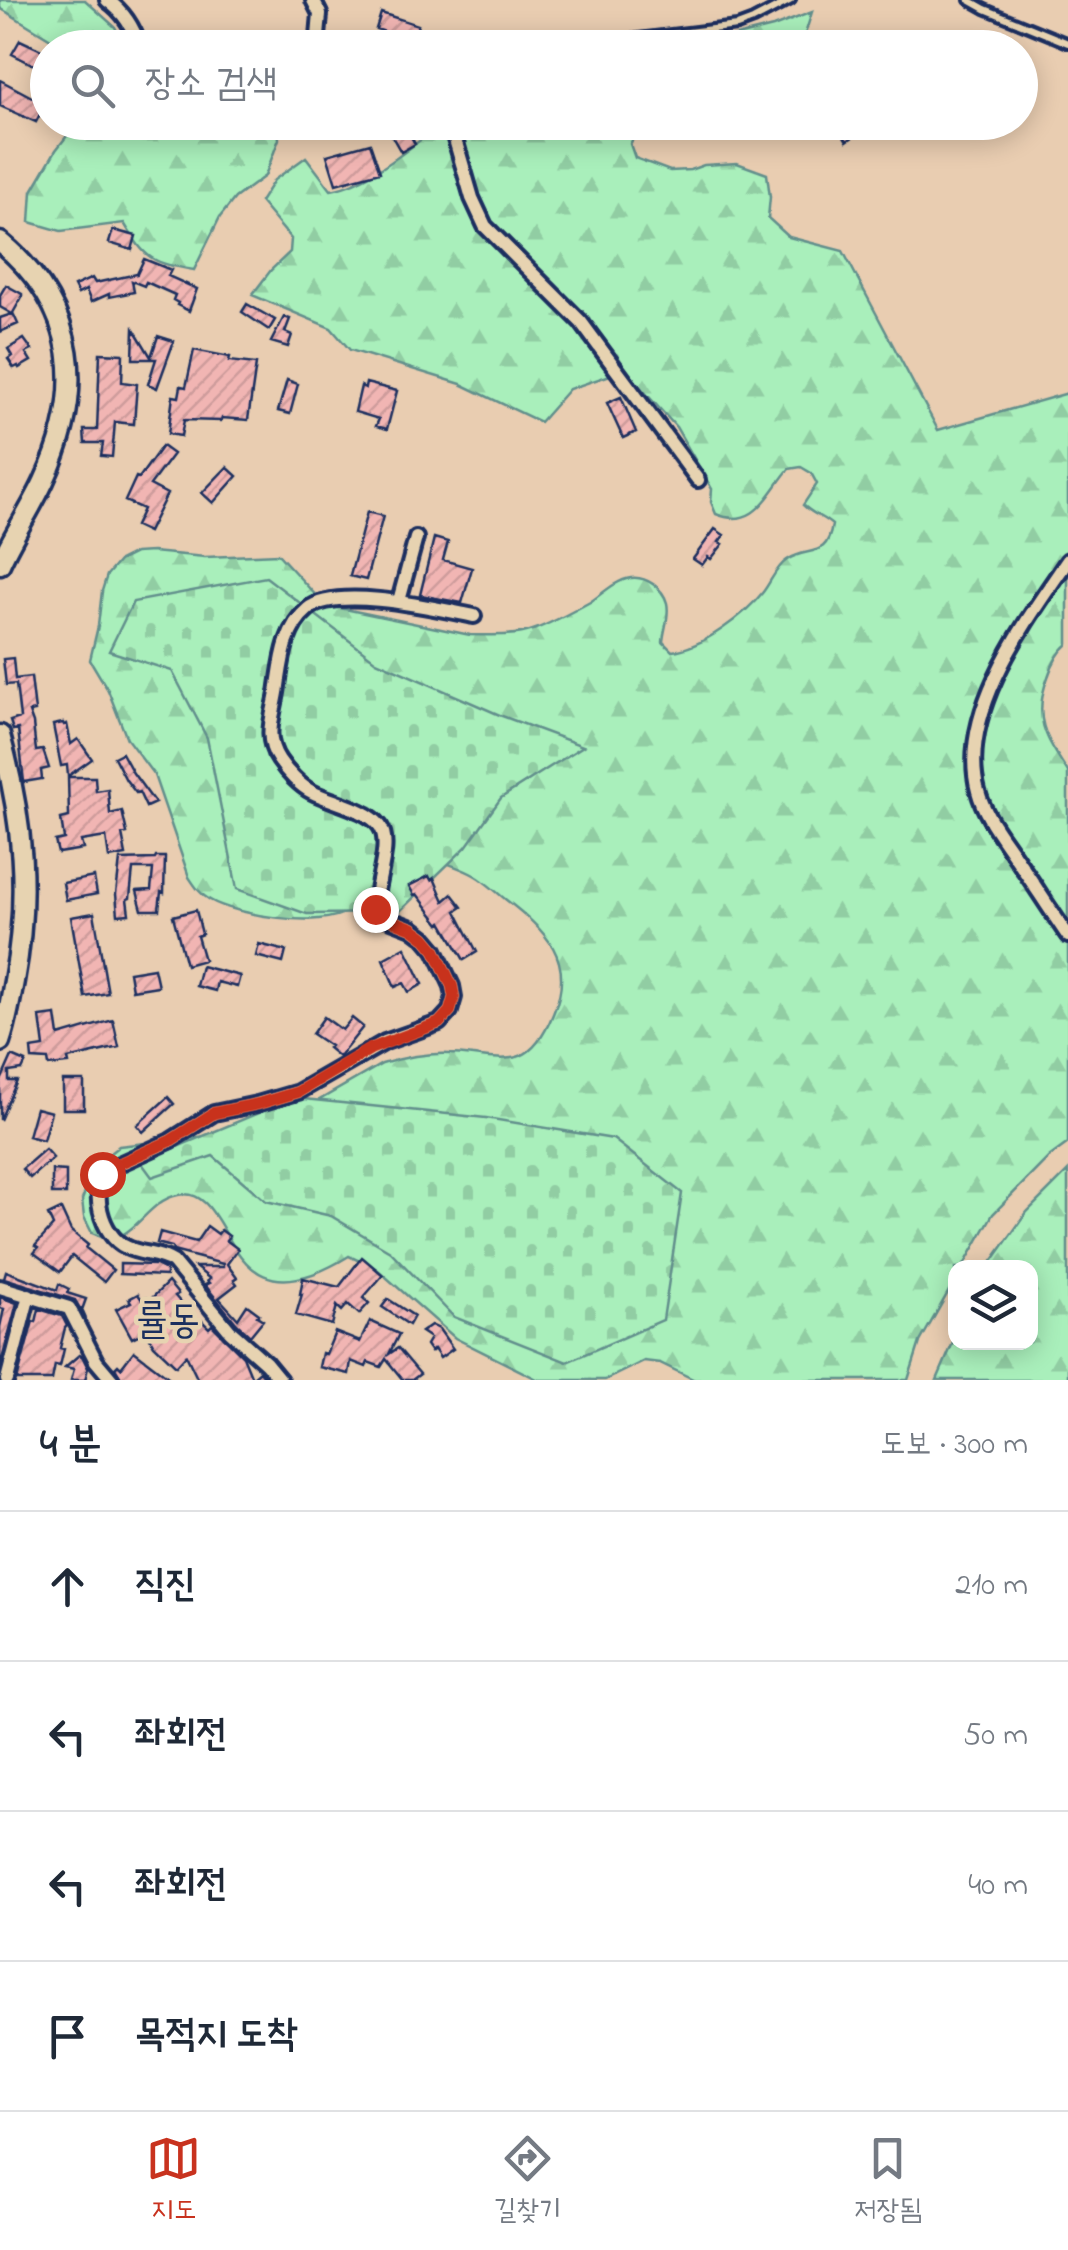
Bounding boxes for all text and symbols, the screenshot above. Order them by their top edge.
search box [30,30,1038,140]
text: 장소 검색 [145,57,277,113]
icon: search [65,58,120,113]
route end [353,887,399,933]
route start [80,1152,126,1198]
map controls [948,1260,1038,1350]
button: layers [948,1260,1038,1350]
district label: 률동 [136,1293,200,1352]
text: 4 분 [40,1415,102,1476]
text: 도보 · 300 m [880,1422,1028,1469]
text: 직진 [135,1558,196,1614]
icon: ahead [40,1559,95,1614]
text: 210 m [955,1563,1028,1610]
text: 좌회전 [135,1708,227,1764]
icon: left [40,1709,95,1764]
text: 50 m [963,1713,1028,1760]
text: 좌회전 [135,1858,227,1914]
icon: left [40,1859,95,1914]
text: 40 m [968,1863,1028,1910]
text: 목적지 도착 [135,2008,297,2064]
icon: arrive [40,2009,95,2064]
tab: 지도 [146,2131,201,2232]
tab: 길찾기 [494,2131,561,2232]
tab: 저장됨 [854,2131,922,2232]

